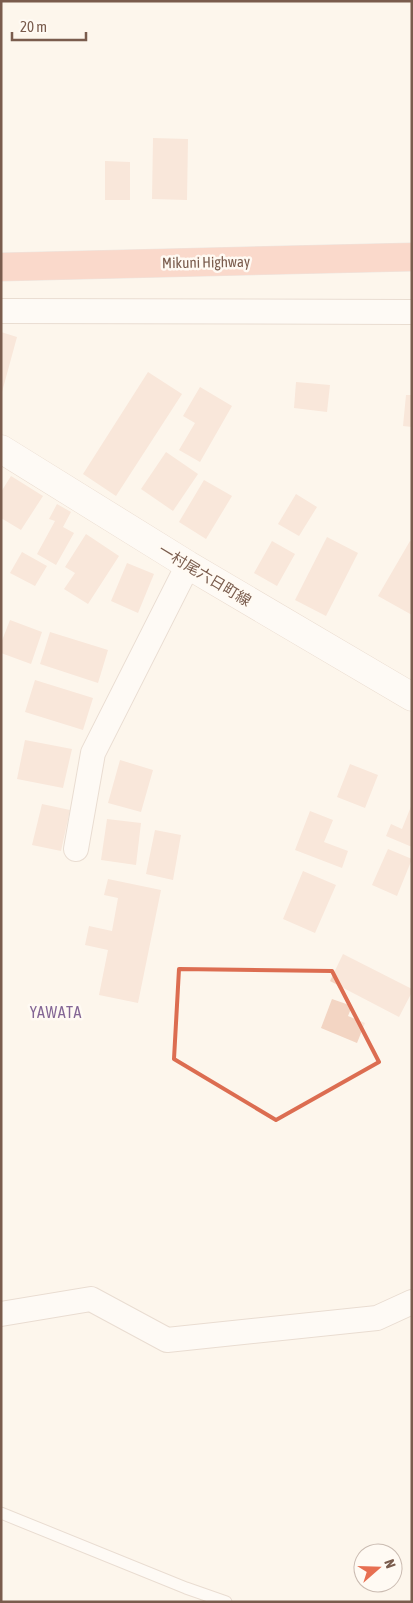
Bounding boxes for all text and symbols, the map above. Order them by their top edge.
scale bar [12,10,86,42]
text: 20 m [20,18,47,35]
street label: Mikuni Highway [162,253,250,271]
street label: 一村尾六日町線 [156,541,254,609]
district label: YAWATA [30,1003,82,1021]
north arrow [353,1543,403,1593]
text: N [381,1557,399,1570]

